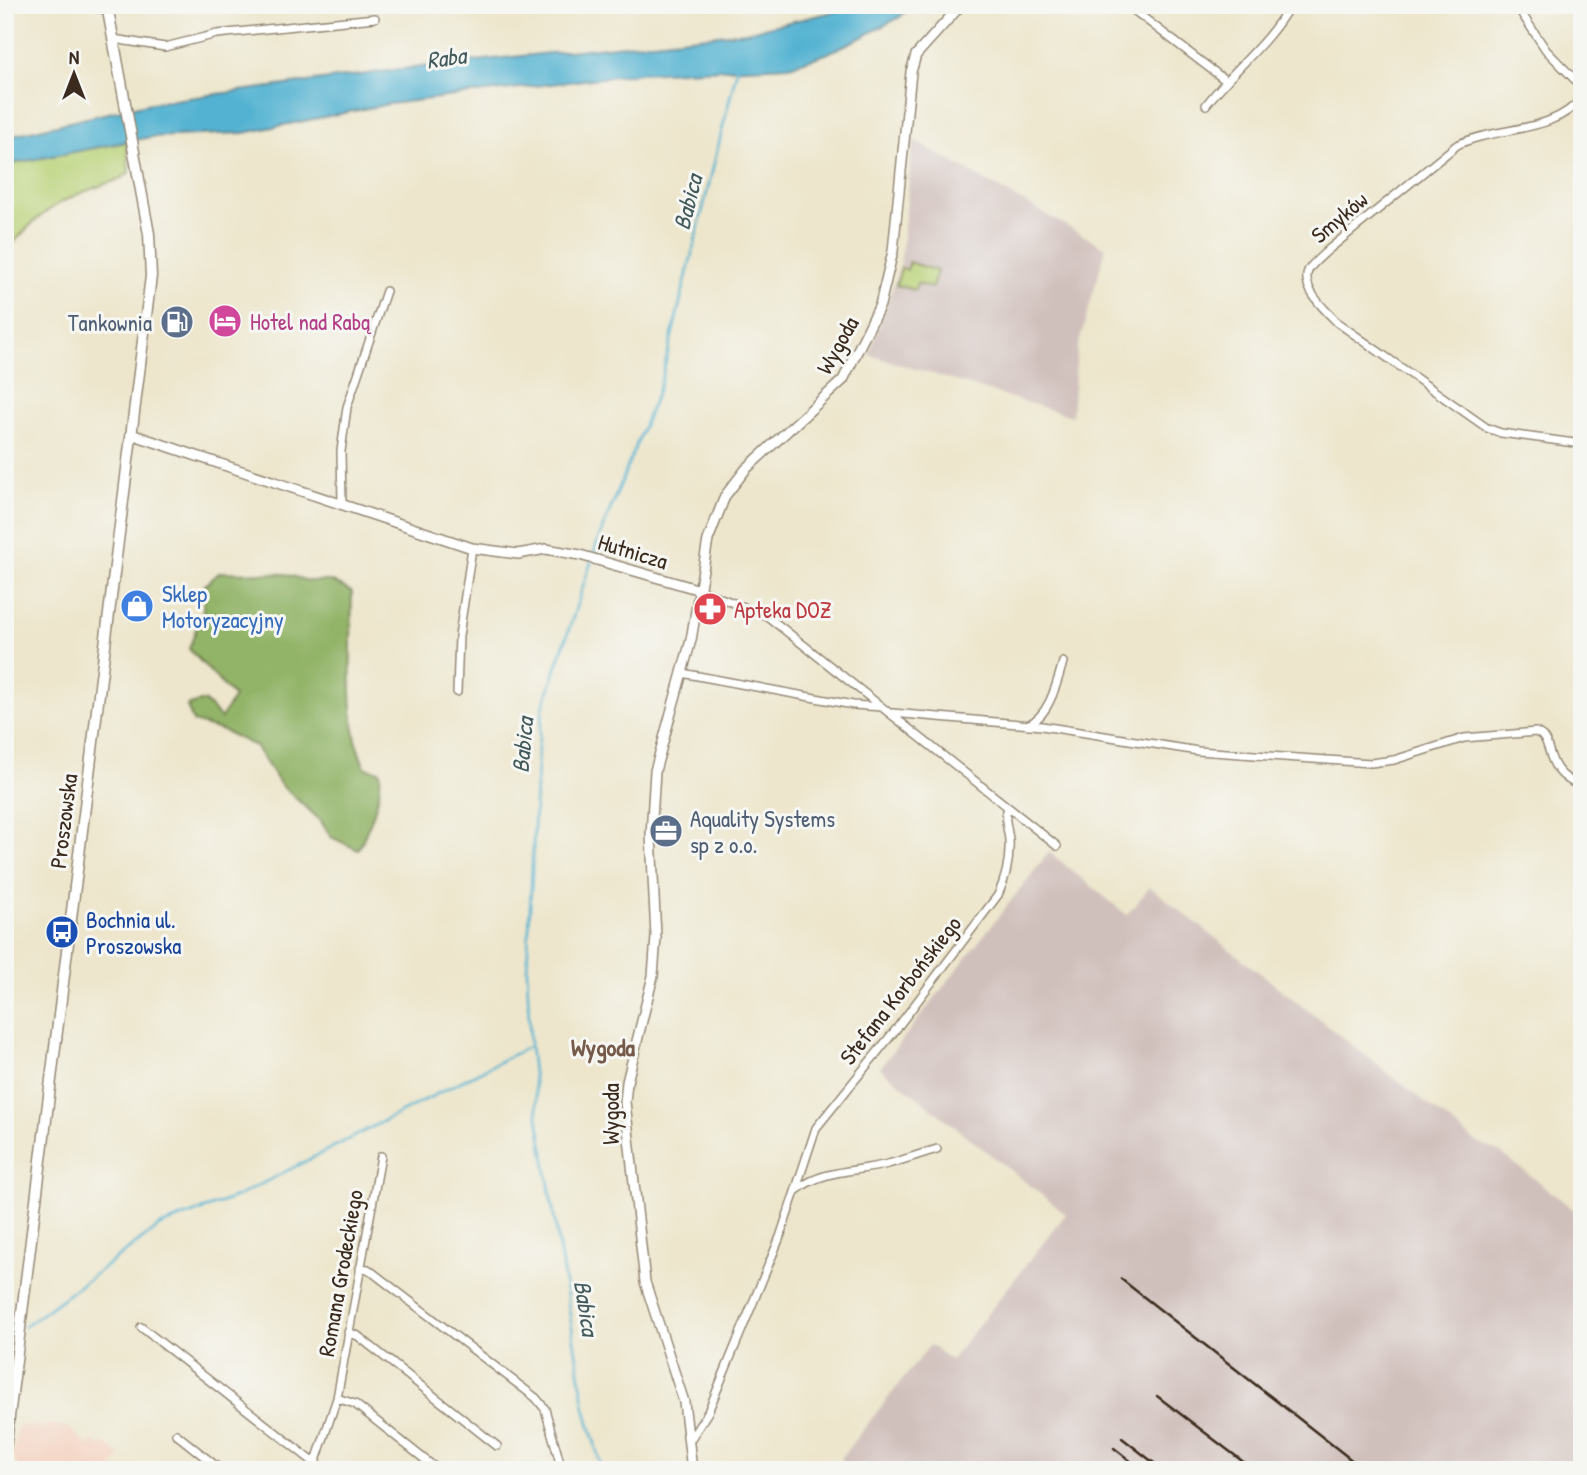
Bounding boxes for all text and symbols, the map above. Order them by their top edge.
north arrow [38,38,108,108]
water label: Raba [424,38,470,76]
text: N [69,44,79,70]
water label: Babica [665,169,710,233]
street label: Smyków [1304,184,1374,250]
hotel icon: Hotel nad Rabą [206,302,244,340]
fuel station icon: Tankownia [158,303,196,341]
place label: Hotel nad Rabą [250,306,372,337]
place label: Tankownia [68,307,152,338]
street label: Wygoda [809,311,865,379]
street label: Hutnicza [594,526,672,576]
place label: Sklep Motoryzacyjny [162,578,284,635]
shop icon: Sklep Motoryzacyjny [118,587,156,625]
pharmacy icon: Apteka DOZ [691,590,729,628]
place label: Apteka DOZ [734,594,832,625]
water label: Babica [504,713,541,774]
street label: Proszowska [42,772,84,870]
place label: Aquality Systems sp z o.o. [690,803,835,860]
office icon: Aquality Systems sp z o.o. [647,812,685,850]
place label: Bochnia ul. Proszowska [86,904,181,961]
street label: Stefana Korbońskiego [832,909,968,1071]
bus stop icon: Bochnia ul. Proszowska [43,913,81,951]
district label: Wygoda [571,1031,636,1064]
street label: Wygoda [595,1083,626,1145]
street label: Romana Grodeckiego [310,1187,370,1359]
water label: Babica [567,1278,608,1340]

